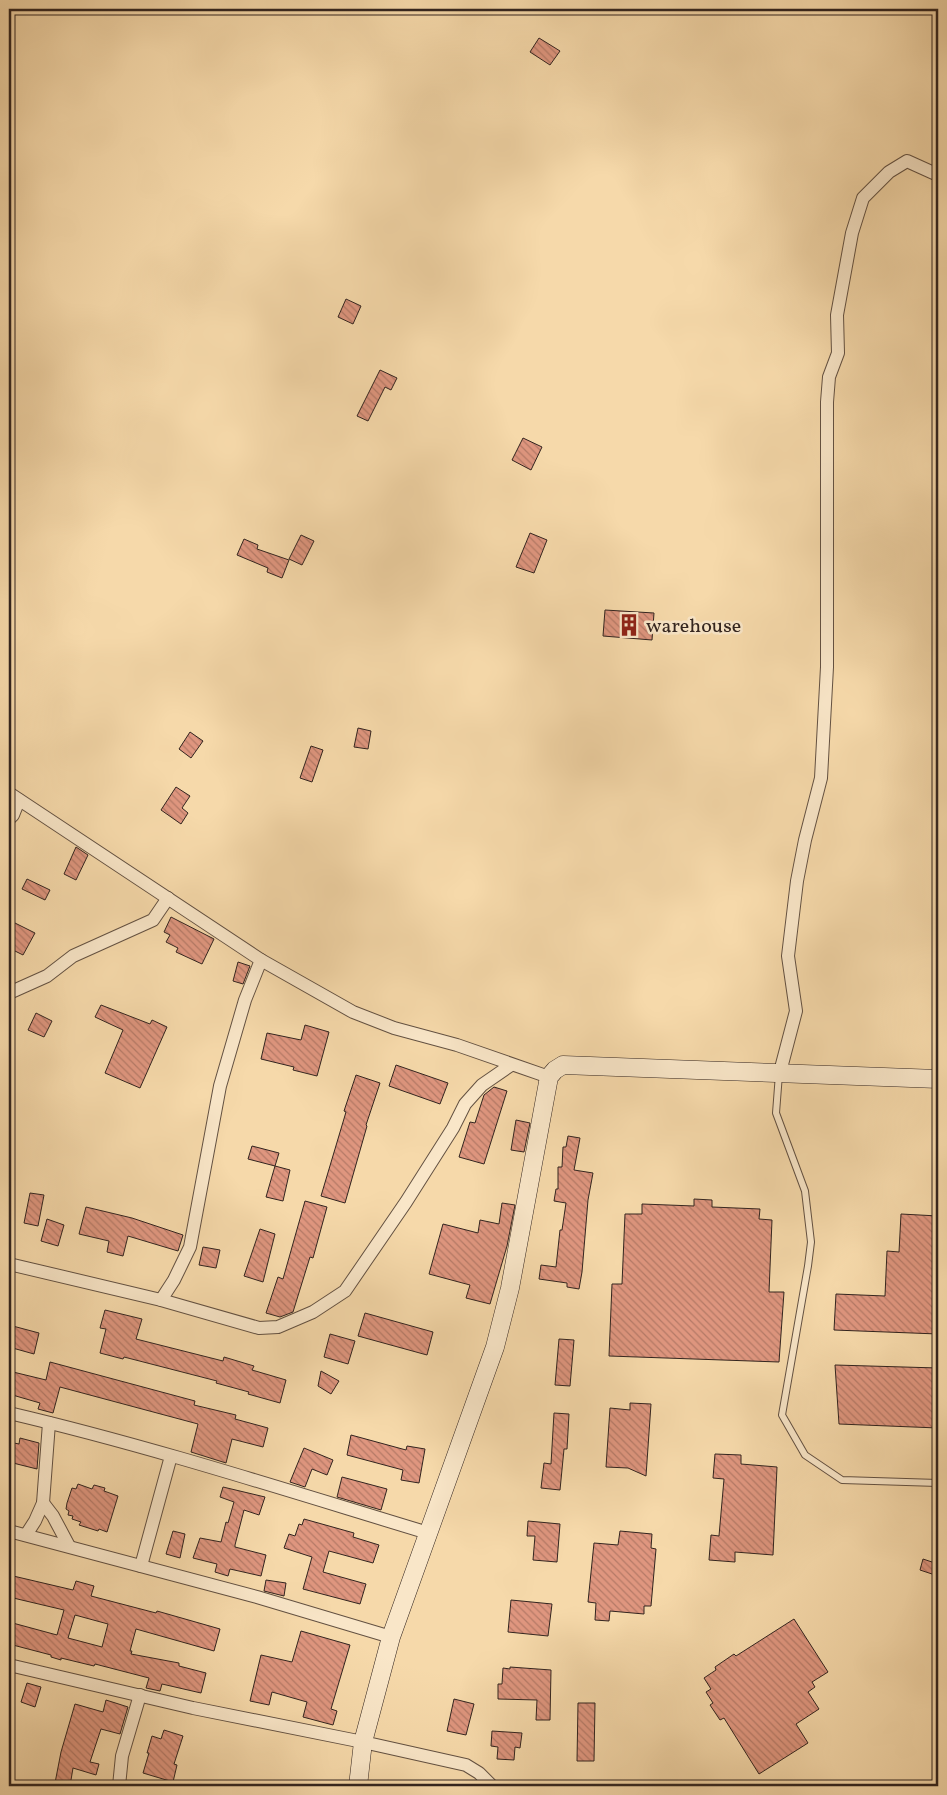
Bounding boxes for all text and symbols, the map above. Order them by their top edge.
building icon: warehouse [616,612,642,638]
place label: warehouse [646,613,741,641]

